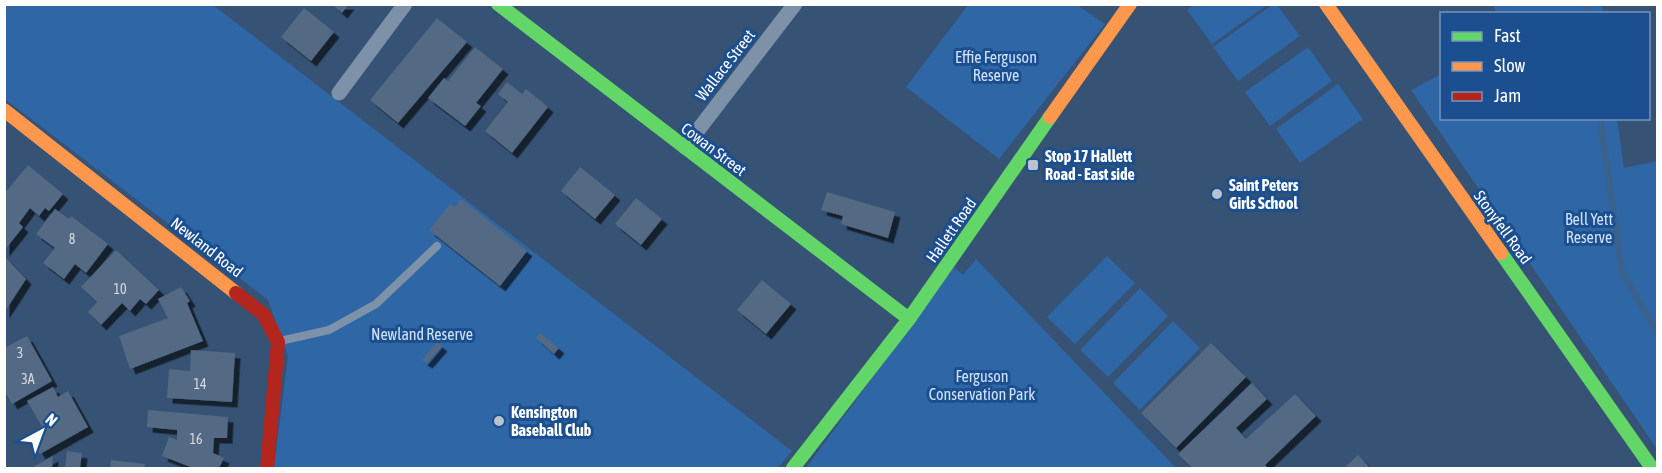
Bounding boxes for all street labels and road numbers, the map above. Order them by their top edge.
street label: Wallace Street [692,26,758,104]
street label: Cowan Street [678,119,750,179]
street label: Stonyfell Road [1470,187,1536,268]
street label: Hallett Road [922,194,980,266]
street label: Newland Road [168,213,246,281]

